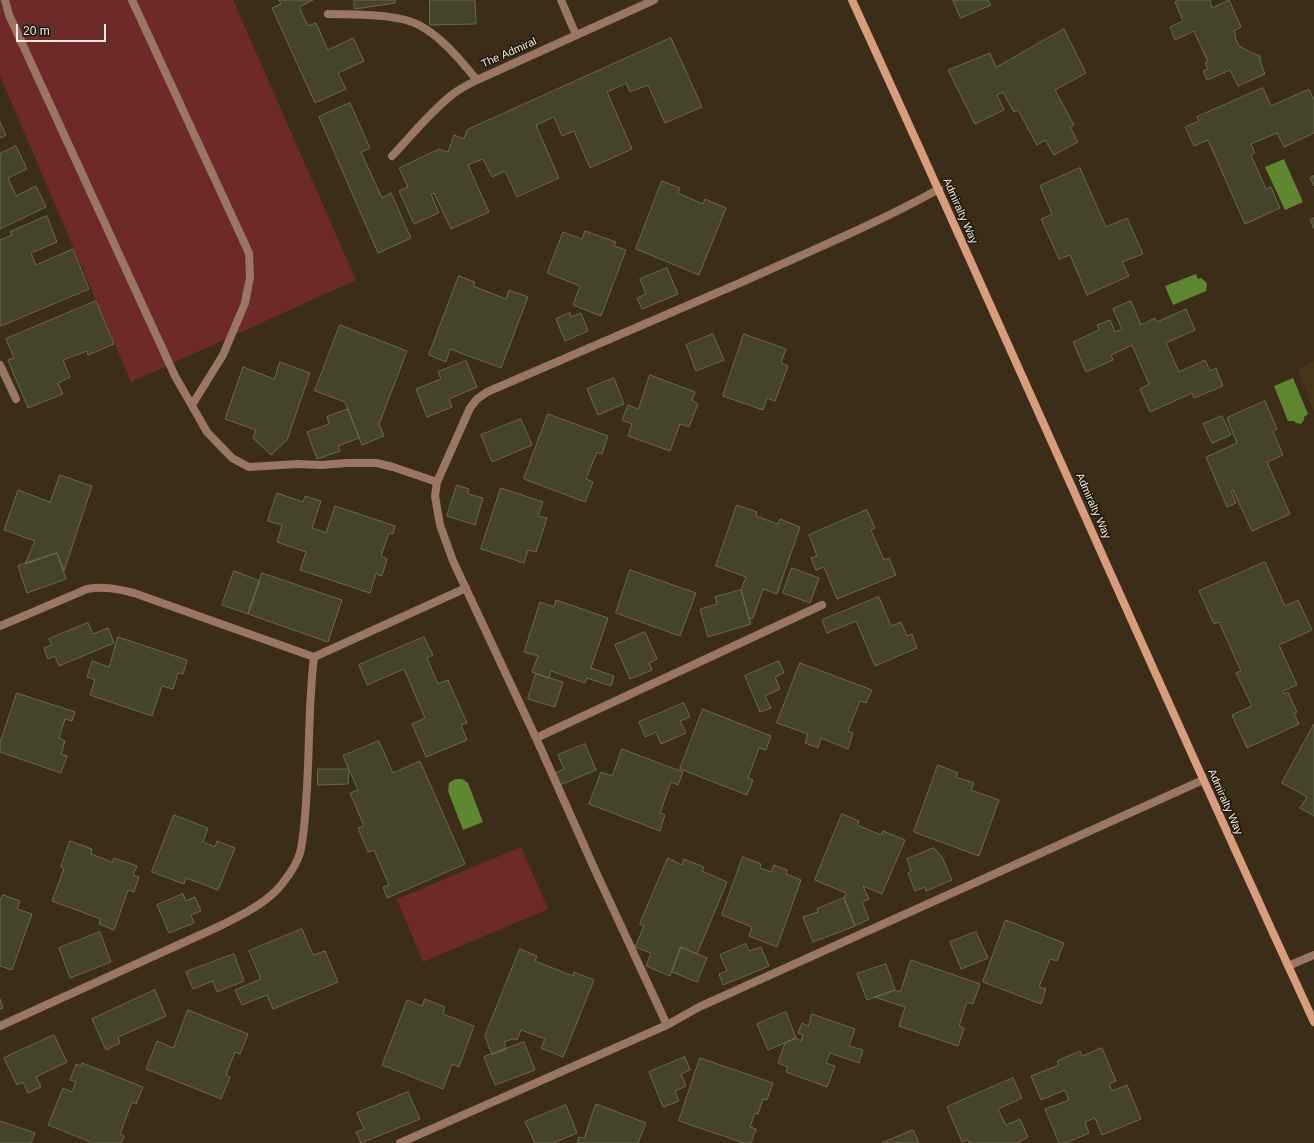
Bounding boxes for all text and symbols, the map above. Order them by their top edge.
scale bar [18,16,108,42]
text: 20 m [23,24,50,38]
street label: The Admiral [479,35,539,71]
street label: Admiralty Way [940,176,980,246]
street label: Admiralty Way [1073,471,1113,541]
street label: Admiralty Way [1205,767,1245,837]

